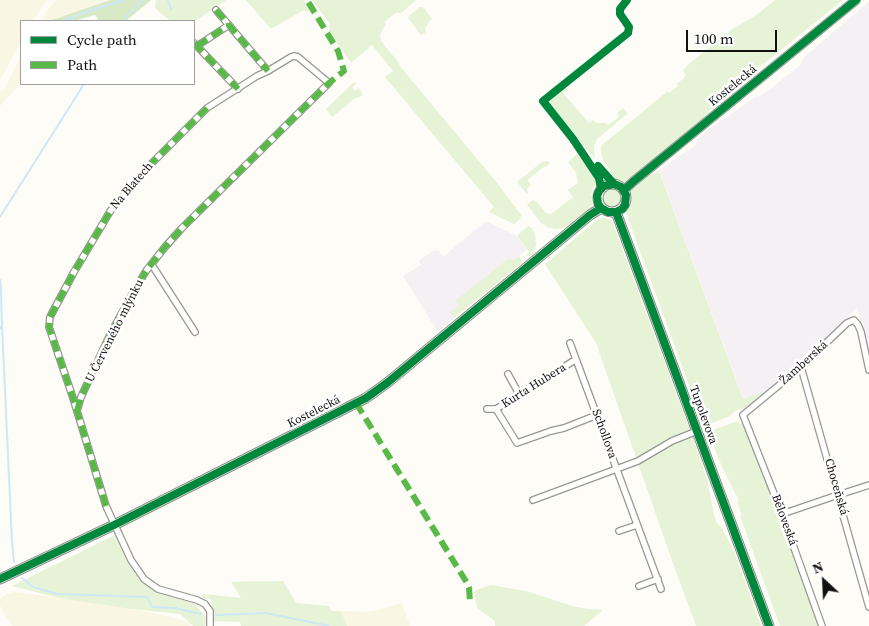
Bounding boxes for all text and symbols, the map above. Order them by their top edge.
legend [20,20,195,85]
scale bar [689,20,780,52]
text: 100 m [694,28,734,49]
text: Cycle path [67,29,137,50]
text: Path [67,54,97,75]
street label: Kostelecká [706,62,760,110]
street label: Na Blatech [108,160,156,212]
street label: U Červeného mlýnku [83,277,147,385]
street label: Žamberská [777,338,831,388]
street label: Kurta Hubera [499,361,569,411]
street label: Tupolevova [686,384,720,446]
street label: Kostelecká [285,393,343,431]
street label: Schollova [588,407,620,461]
street label: Choceňská [821,457,851,517]
street label: Běloveská [768,492,800,548]
north arrow [799,556,849,606]
text: N [809,556,827,579]

